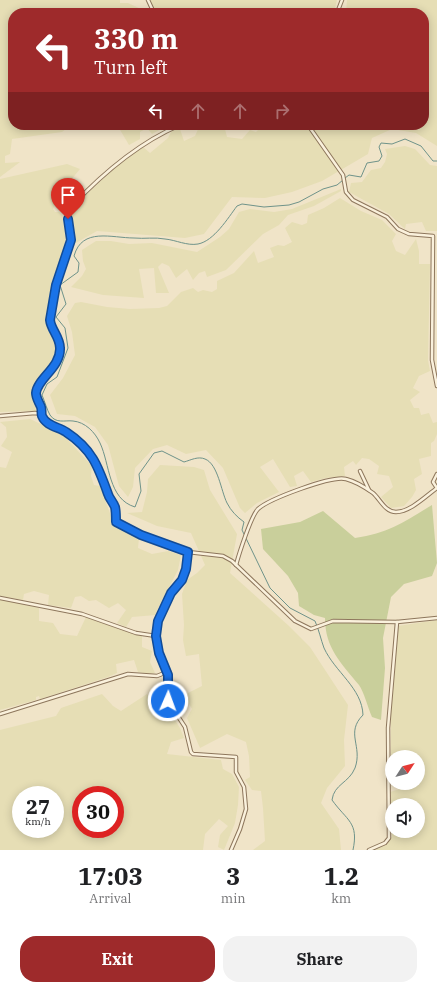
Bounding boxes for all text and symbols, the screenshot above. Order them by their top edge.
text: 330 m [94,20,178,57]
icon: left [28,24,80,76]
text: Turn left [94,56,168,79]
icon: left [145,100,167,122]
icon: ahead [187,100,209,122]
icon: ahead [229,100,251,122]
icon: right [271,100,293,122]
pin [51,178,85,219]
icon: arrive [57,184,79,206]
position arrow [147,680,189,722]
north arrow [385,750,425,790]
map controls [385,750,425,838]
speed limit sign: 30 [72,786,124,838]
text: 27 [26,793,50,820]
button: sound [385,798,425,838]
text: km/h [25,815,51,828]
text: 17:03 [78,860,143,892]
text: 3 [226,860,240,892]
text: 1.2 [323,860,359,892]
text: Arrival [89,890,132,907]
text: min [221,890,246,907]
text: km [331,890,351,907]
button: Exit [20,936,215,982]
button: Share [223,936,417,982]

